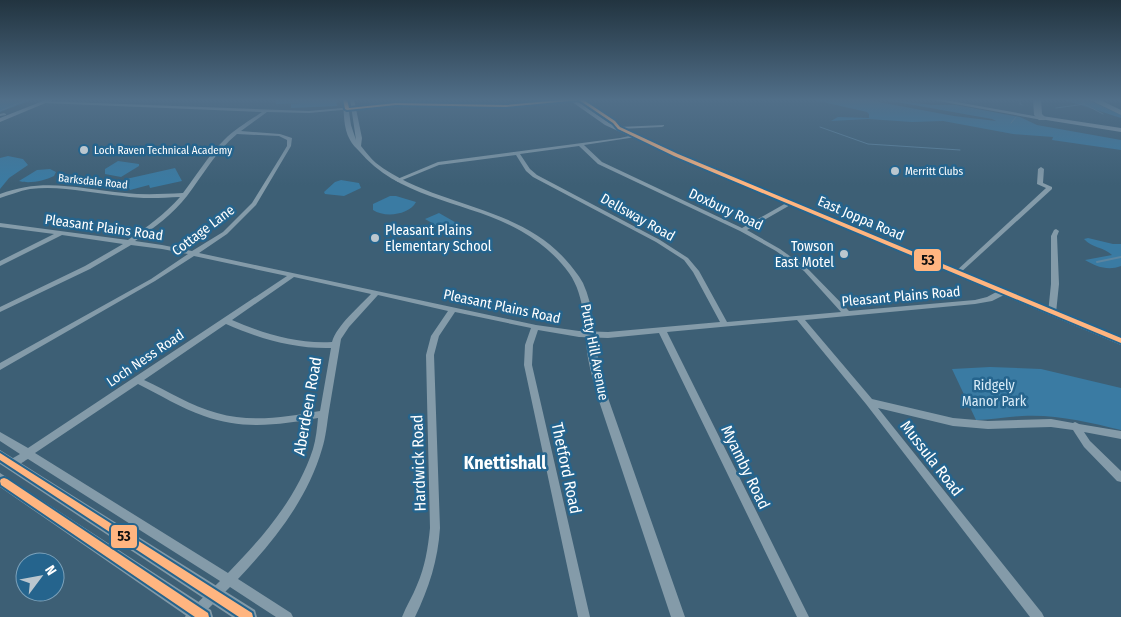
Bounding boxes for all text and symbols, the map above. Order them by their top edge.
marker: Loch Raven Technical Academy [78,144,90,156]
place label: Loch Raven Technical Academy [94,144,232,157]
marker: Merritt Clubs [889,165,901,177]
place label: Merritt Clubs [905,165,963,178]
street label: Barksdale Road [58,171,128,192]
street label: Doxbury Road [686,185,766,234]
street label: Dellsway Road [598,190,678,245]
street label: East Joppa Road [815,193,907,244]
street label: Cottage Lane [169,201,238,259]
street label: Pleasant Plains Road [44,211,164,244]
place label: Pleasant Plains Elementary School [385,222,492,255]
marker: Pleasant Plains Elementary School [369,232,381,244]
place label: Towson East Motel [775,238,834,271]
marker: Towson East Motel [838,248,850,260]
line badge: 53 [913,248,942,272]
text: 53 [921,252,935,269]
street label: Pleasant Plains Road [841,283,961,310]
street label: Pleasant Plains Road [442,286,562,327]
street label: Putty Hill Avenue [577,303,612,402]
street label: Loch Ness Road [103,326,187,390]
street label: Aberdeen Road [289,355,326,457]
park label: Ridgely Manor Park [962,377,1027,410]
street label: Hardwick Road [407,414,430,512]
street label: Mussula Road [896,417,967,500]
street label: Thetford Road [548,421,585,515]
street label: Myamby Road [717,422,774,512]
district label: Knettishall [464,452,546,474]
line badge: 53 [110,524,138,549]
text: 53 [117,528,131,545]
north arrow [15,552,65,602]
text: N [41,562,60,578]

